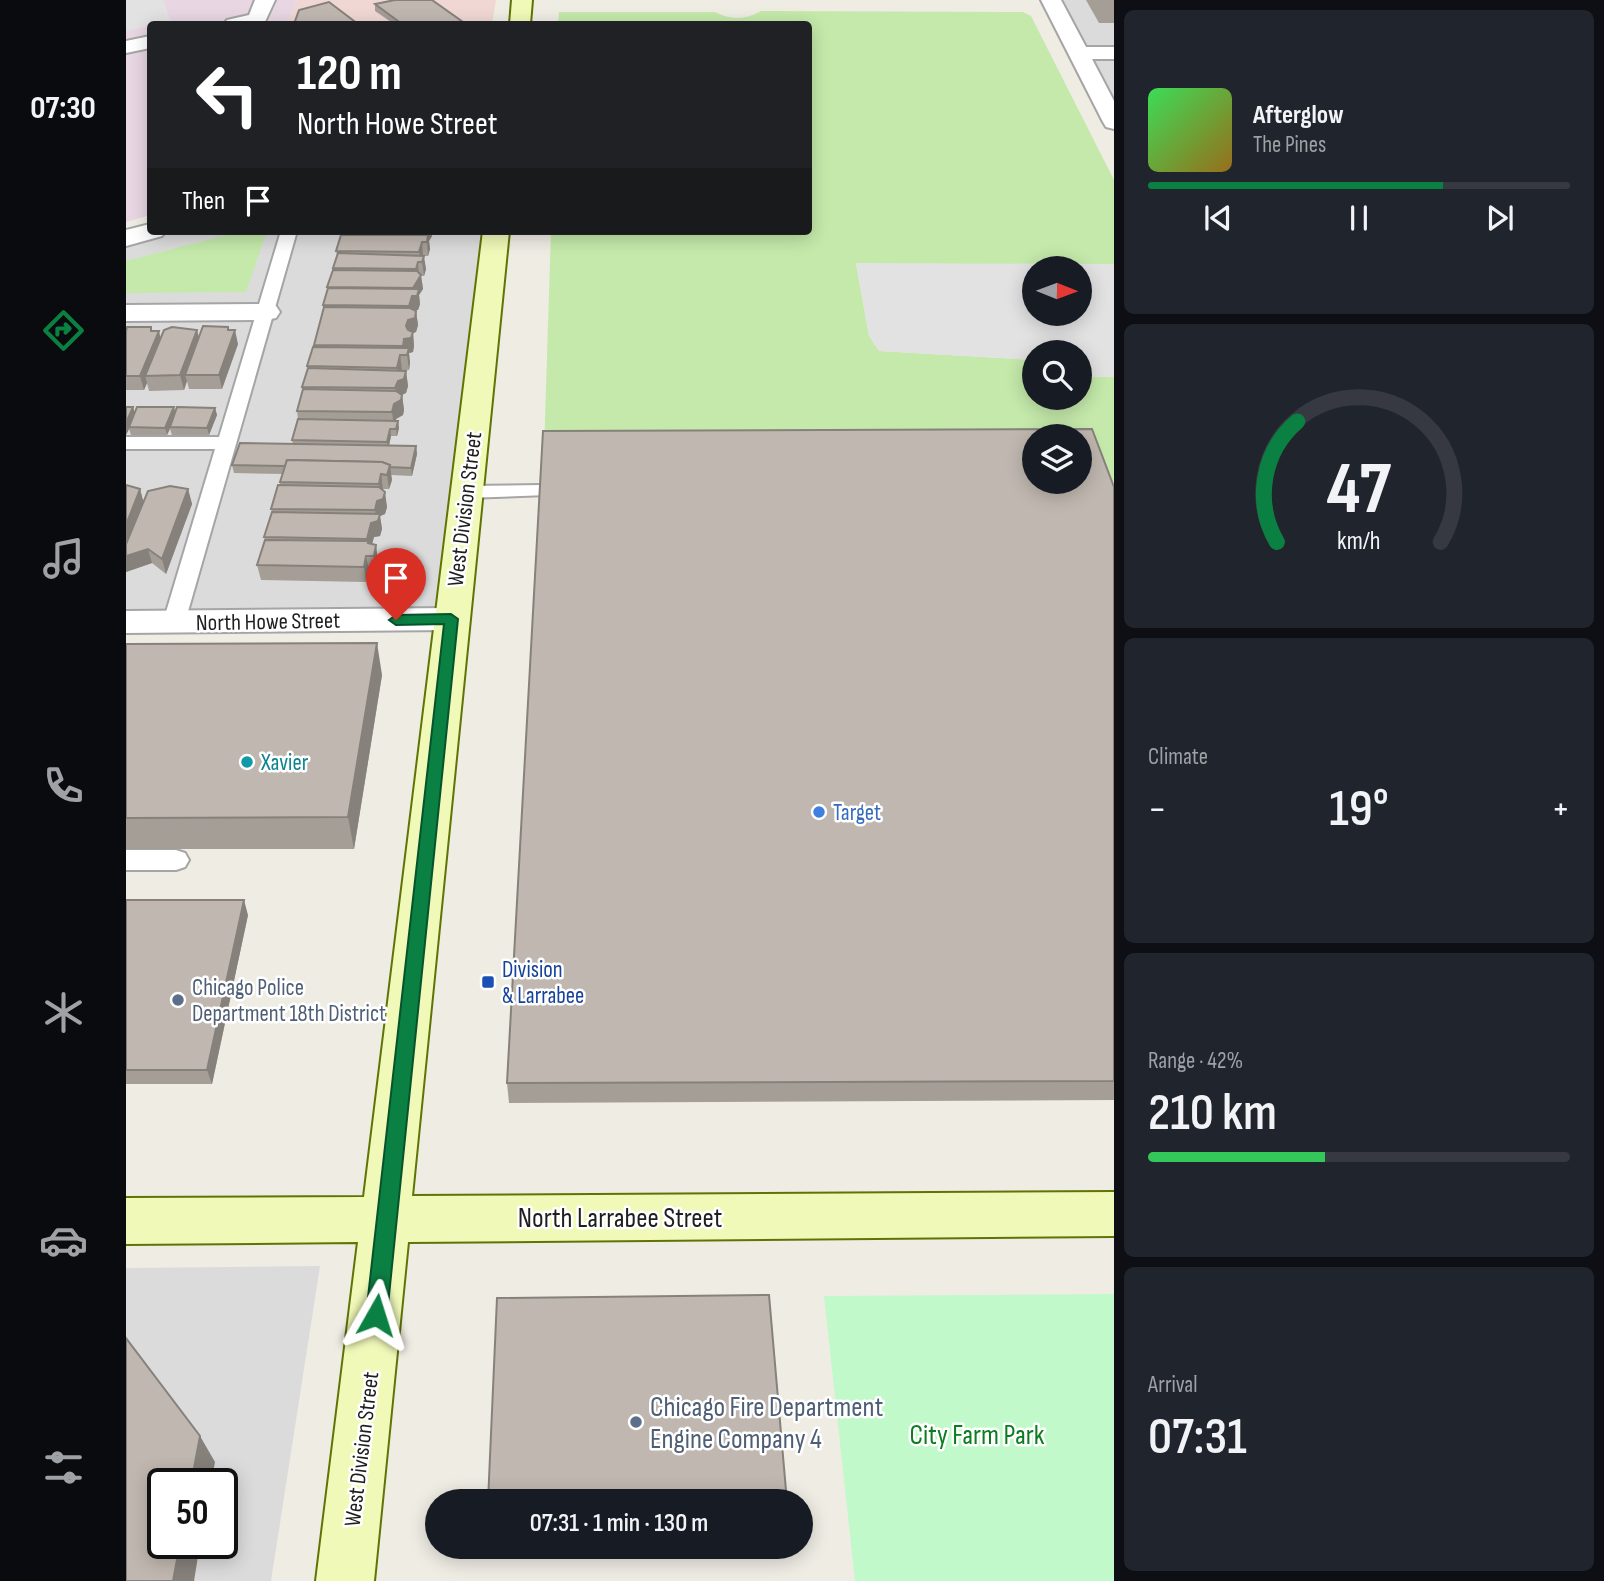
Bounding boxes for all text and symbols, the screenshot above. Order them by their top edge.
text: 120 m [297,45,402,104]
icon: left [182,49,273,140]
text: 07:30 [30,89,96,128]
text: Afterglow [1253,100,1344,131]
text: North Howe Street [297,105,497,144]
text: The Pines [1253,131,1326,159]
icon: arrive [239,182,277,220]
text: Then [182,186,225,217]
icon: previous [1199,199,1237,237]
icon: pause [1340,199,1378,237]
icon: next [1481,199,1519,237]
north arrow [1022,256,1092,326]
map controls [1022,256,1092,494]
icon: directions [39,306,88,355]
button: search [1022,340,1092,410]
button: layers [1022,424,1092,494]
street label: West Division Street [442,430,488,588]
text: 47 [1327,447,1392,535]
text: km/h [1337,526,1381,557]
icon: music [39,534,88,583]
pin [366,548,426,620]
icon: arrive [377,559,415,597]
street label: North Howe Street [196,607,340,637]
text: Climate [1148,743,1208,771]
place label: Xavier [260,749,309,777]
marker: Xavier [239,754,255,770]
icon: phone [39,761,88,810]
text: 19° [1329,778,1389,841]
text: − [1148,787,1167,832]
text: + [1551,787,1570,832]
place label: Target [833,799,881,827]
marker: Target [811,804,827,820]
place label: Division & Larrabee [502,956,584,1010]
place label: Chicago Police Department 18th District [192,974,386,1028]
marker: Division & Larrabee [480,974,496,990]
icon: climate [39,988,88,1037]
marker: Chicago Police Department 18th District [170,992,186,1008]
text: Range · 42% [1148,1047,1243,1075]
text: 210 km [1148,1082,1277,1145]
street label: North Larrabee Street [518,1202,722,1235]
icon: car [39,1216,88,1265]
position arrow [339,1278,413,1352]
street label: West Division Street [339,1370,385,1528]
text: Arrival [1148,1371,1197,1399]
place label: Chicago Fire Department Engine Company 4 [650,1391,883,1456]
text: 07:31 [1148,1406,1247,1469]
marker: Chicago Fire Department Engine Company 4 [628,1414,644,1430]
park label: City Farm Park [910,1419,1045,1452]
icon: filters [39,1443,88,1492]
speed limit sign: 50 [147,1468,238,1559]
text: 07:31 · 1 min · 130 m [530,1508,708,1539]

